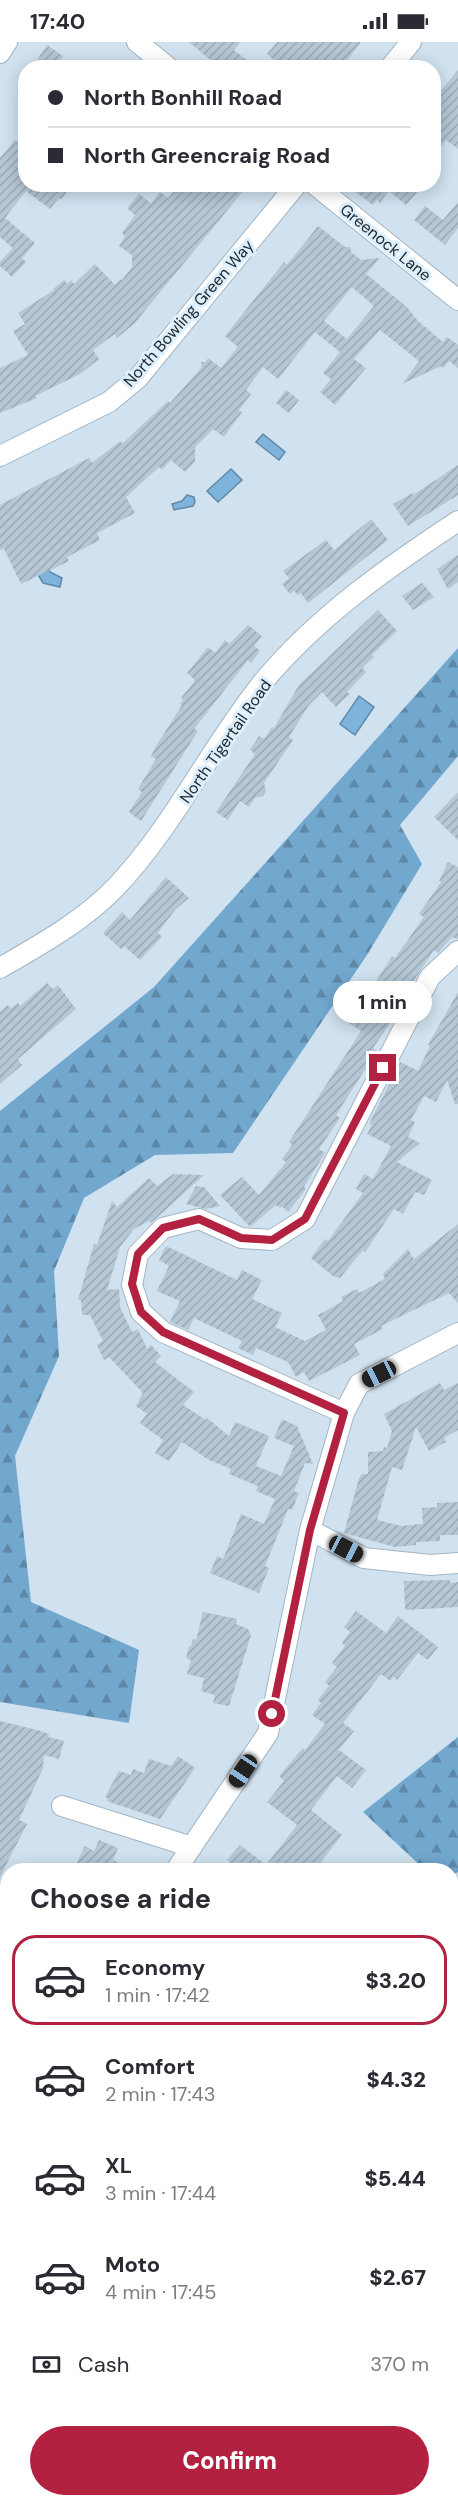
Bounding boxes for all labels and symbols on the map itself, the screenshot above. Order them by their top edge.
street label: Greenock Lane [336,199,436,286]
street label: North Bowling Green Way [119,235,258,391]
street label: North Tigertail Road [175,675,276,807]
callout: 1 min [334,981,433,1023]
route end [369,1054,396,1081]
car [359,1358,399,1390]
car [326,1533,366,1565]
route start [258,1700,285,1727]
car [225,1751,261,1791]

